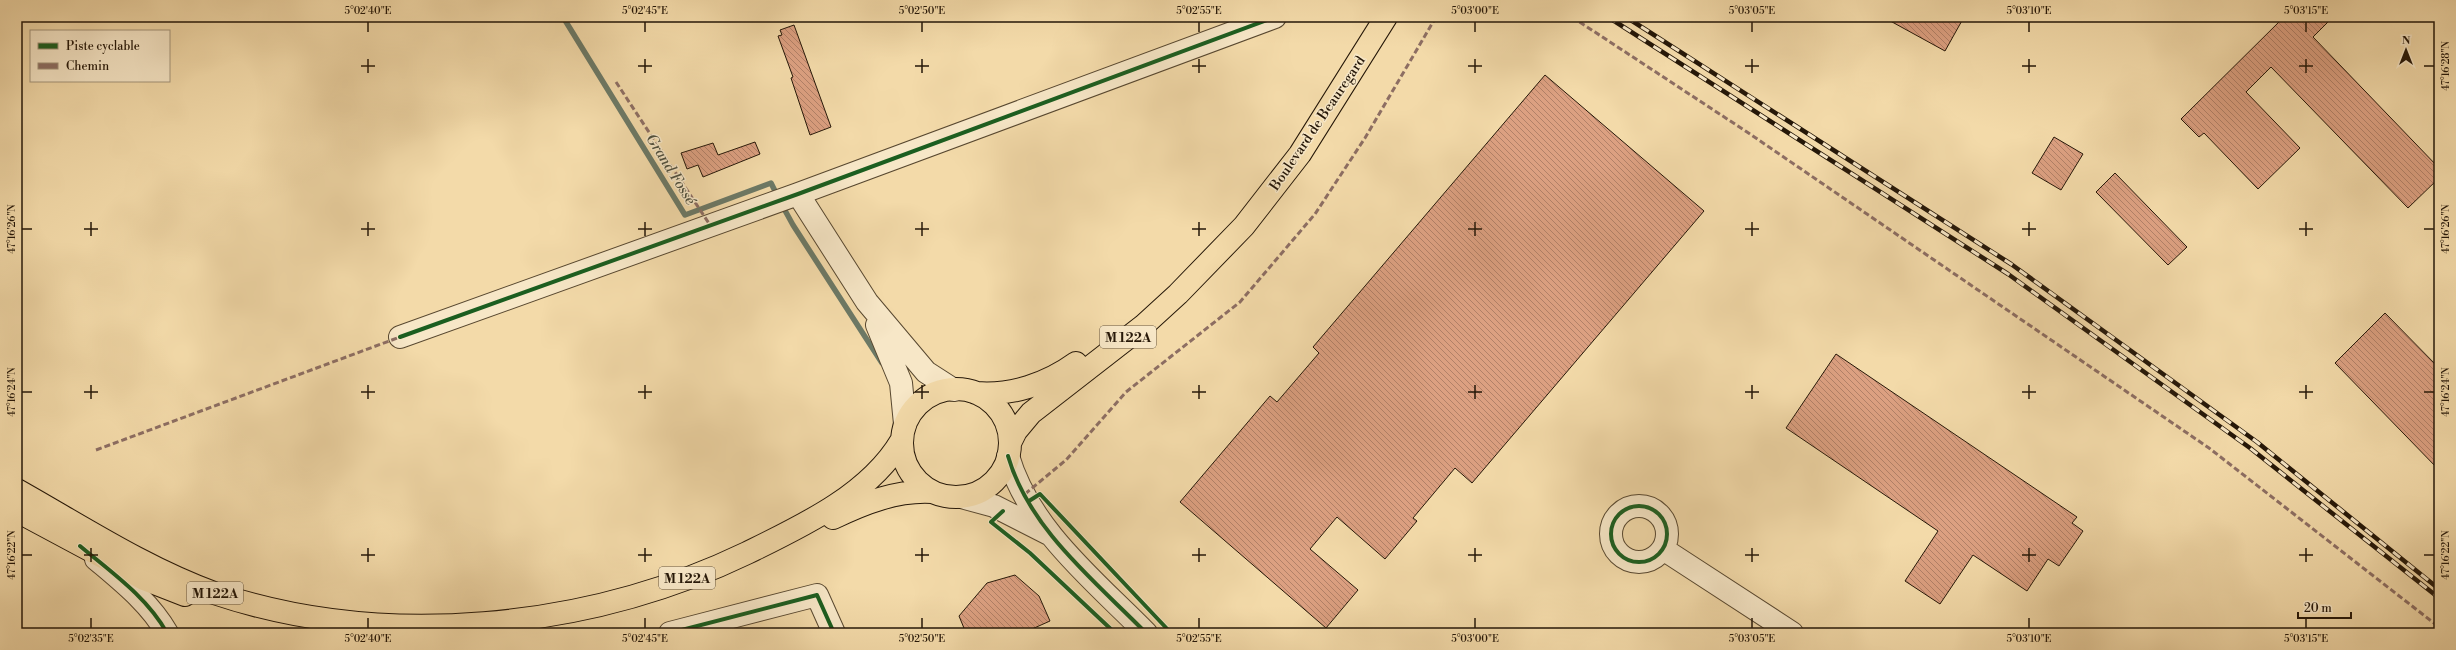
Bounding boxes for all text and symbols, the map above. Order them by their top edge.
text: 5°02'40"E [345,5,392,17]
text: 5°02'45"E [622,5,668,17]
text: 5°02'50"E [899,5,945,17]
text: 5°02'55"E [1176,5,1222,17]
text: 5°03'00"E [1451,5,1499,17]
text: 5°03'05"E [1729,5,1775,17]
text: 5°03'10"E [2006,5,2052,17]
text: 5°03'15"E [2284,5,2328,17]
legend [30,30,170,82]
north arrow [2386,30,2426,70]
text: N [2402,34,2411,48]
text: Piste cyclable [66,39,140,54]
text: 47°16'28"N [2440,41,2452,91]
street label: Boulevard de Beauregard [1265,53,1370,195]
text: Chemin [66,59,109,74]
water label: Grand Fossé [641,130,700,209]
text: 47°16'26"N [6,204,18,254]
text: 47°16'26"N [2440,204,2452,254]
road number: M 122A [1100,326,1156,348]
text: 47°16'24"N [6,367,18,417]
text: 47°16'24"N [2440,367,2452,417]
text: 47°16'22"N [6,530,18,580]
text: 47°16'22"N [2440,530,2452,580]
road number: M 122A [659,567,715,589]
road number: M 122A [187,582,243,604]
scale bar [2298,594,2351,620]
text: 20 m [2304,601,2332,616]
text: 5°02'35"E [68,633,114,645]
text: 5°02'40"E [345,633,392,645]
text: 5°02'45"E [622,633,668,645]
text: 5°02'50"E [899,633,945,645]
text: 5°02'55"E [1176,633,1222,645]
text: 5°03'00"E [1451,633,1499,645]
text: 5°03'05"E [1729,633,1775,645]
text: 5°03'10"E [2006,633,2052,645]
text: 5°03'15"E [2284,633,2328,645]

